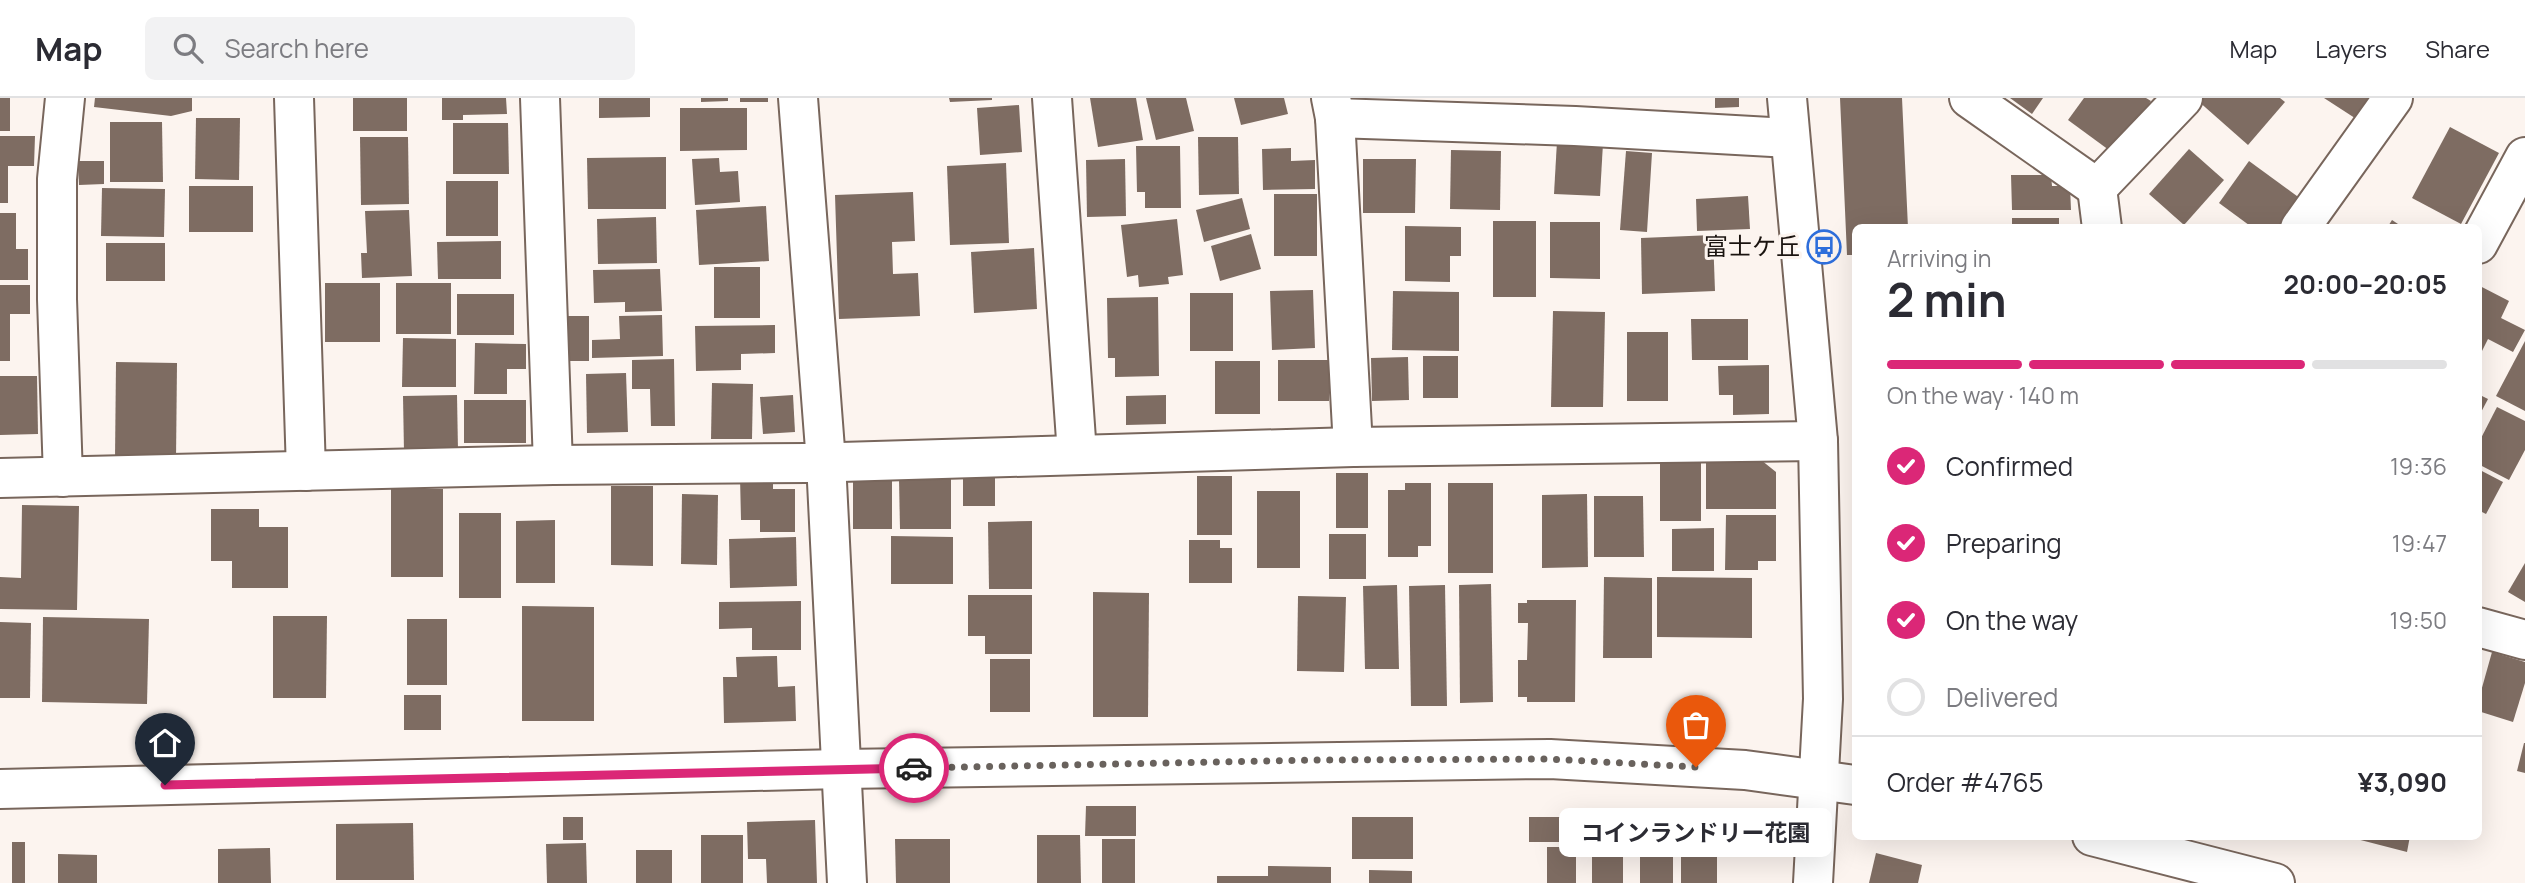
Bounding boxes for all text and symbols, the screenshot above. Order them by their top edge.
search box [145,17,635,80]
text: Map [35,26,103,71]
icon: search [169,29,207,67]
text: Search here [225,30,369,66]
text: Map [2230,32,2277,65]
text: Layers [2315,32,2387,65]
text: Share [2425,32,2490,65]
bus stop icon: 富士ケ丘 [1805,228,1843,266]
place label: 富士ケ丘 [1704,229,1800,262]
text: Arriving in [1887,242,1992,274]
text: 20:00–20:05 [2283,266,2447,302]
text: 2 min [1887,268,2007,331]
text: On the way · 140 m [1887,379,2079,411]
icon: check [1887,447,1925,485]
text: Confirmed [1946,448,2073,484]
text: 19:36 [2390,450,2447,482]
icon: check [1887,524,1925,562]
text: Preparing [1946,525,2062,561]
text: 19:47 [2392,527,2447,559]
icon: check [1887,601,1925,639]
text: On the way [1946,602,2078,638]
text: 19:50 [2390,604,2447,636]
text: Delivered [1946,679,2058,715]
pin [1666,695,1726,767]
icon: bag [1677,706,1715,744]
pin [135,713,195,785]
icon: home [146,724,184,762]
courier [879,733,949,803]
icon: car [895,749,933,787]
text: Order #4765 [1887,764,2044,800]
text: ¥3,090 [2358,764,2447,800]
callout: コインランドリー花園 [1560,809,1832,858]
text: コインランドリー花園 [1581,816,1811,848]

